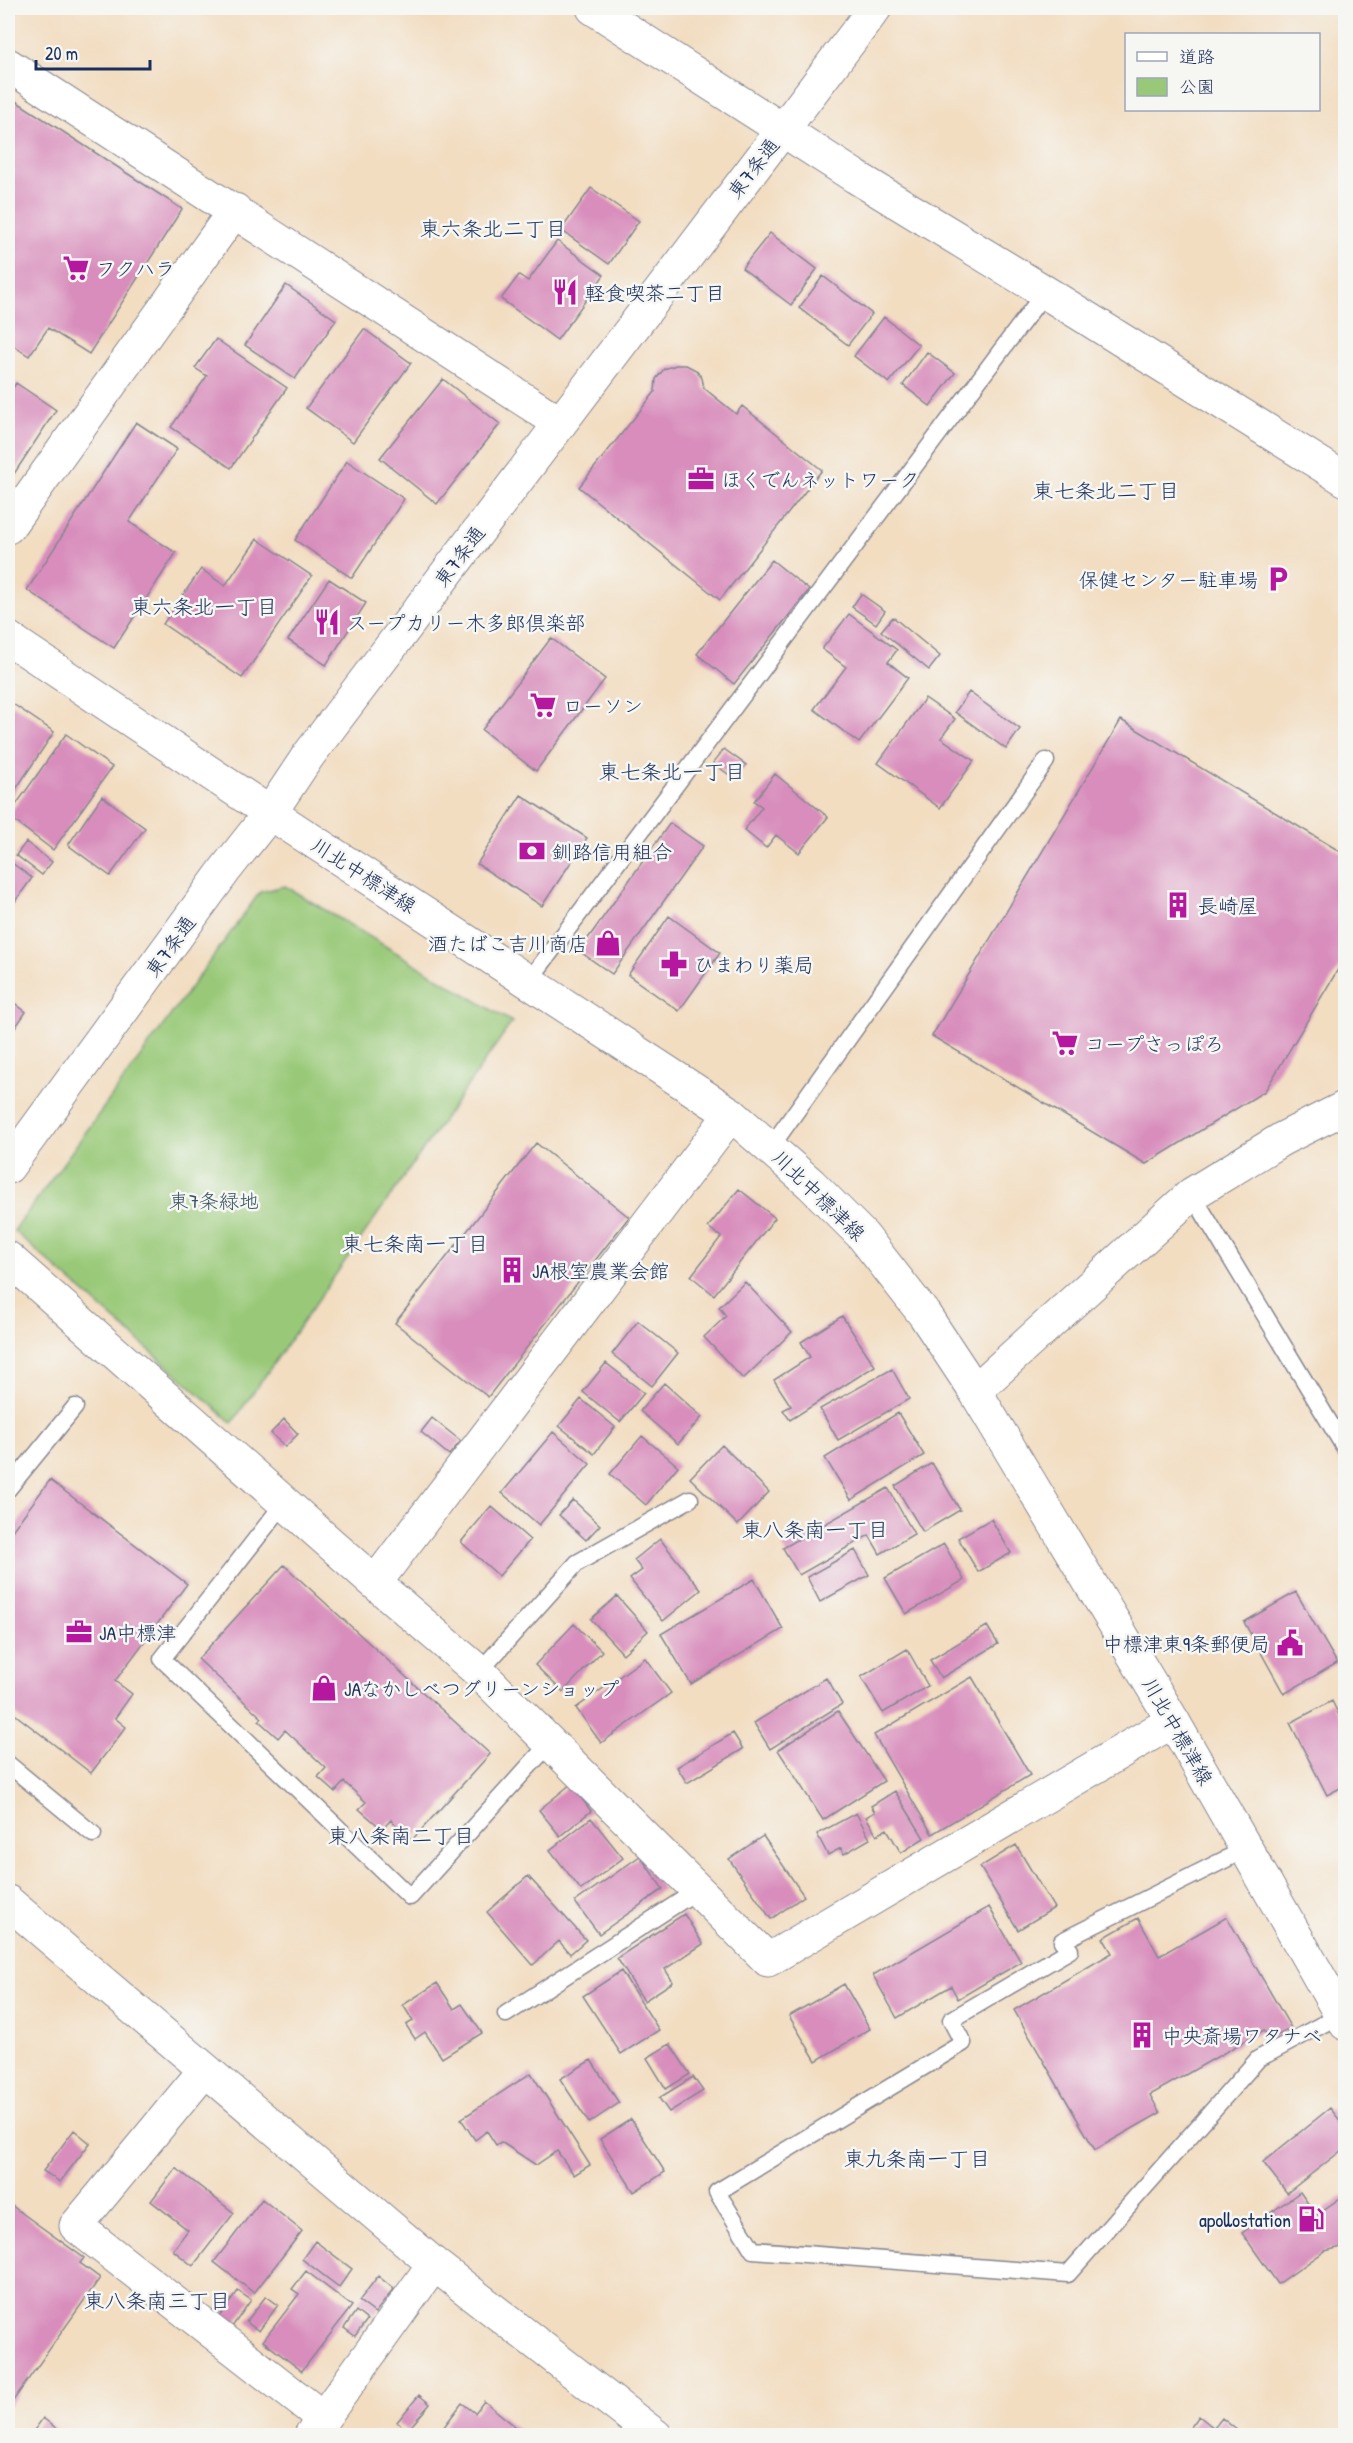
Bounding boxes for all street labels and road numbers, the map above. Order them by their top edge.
street label: 東7条通 [721,132,785,204]
street label: 東7条通 [427,520,491,592]
street label: 川北中標津線 [306,831,422,919]
street label: 東7条通 [139,910,201,982]
street label: 川北中標津線 [766,1144,872,1246]
street label: 川北中標津線 [1136,1672,1220,1790]

